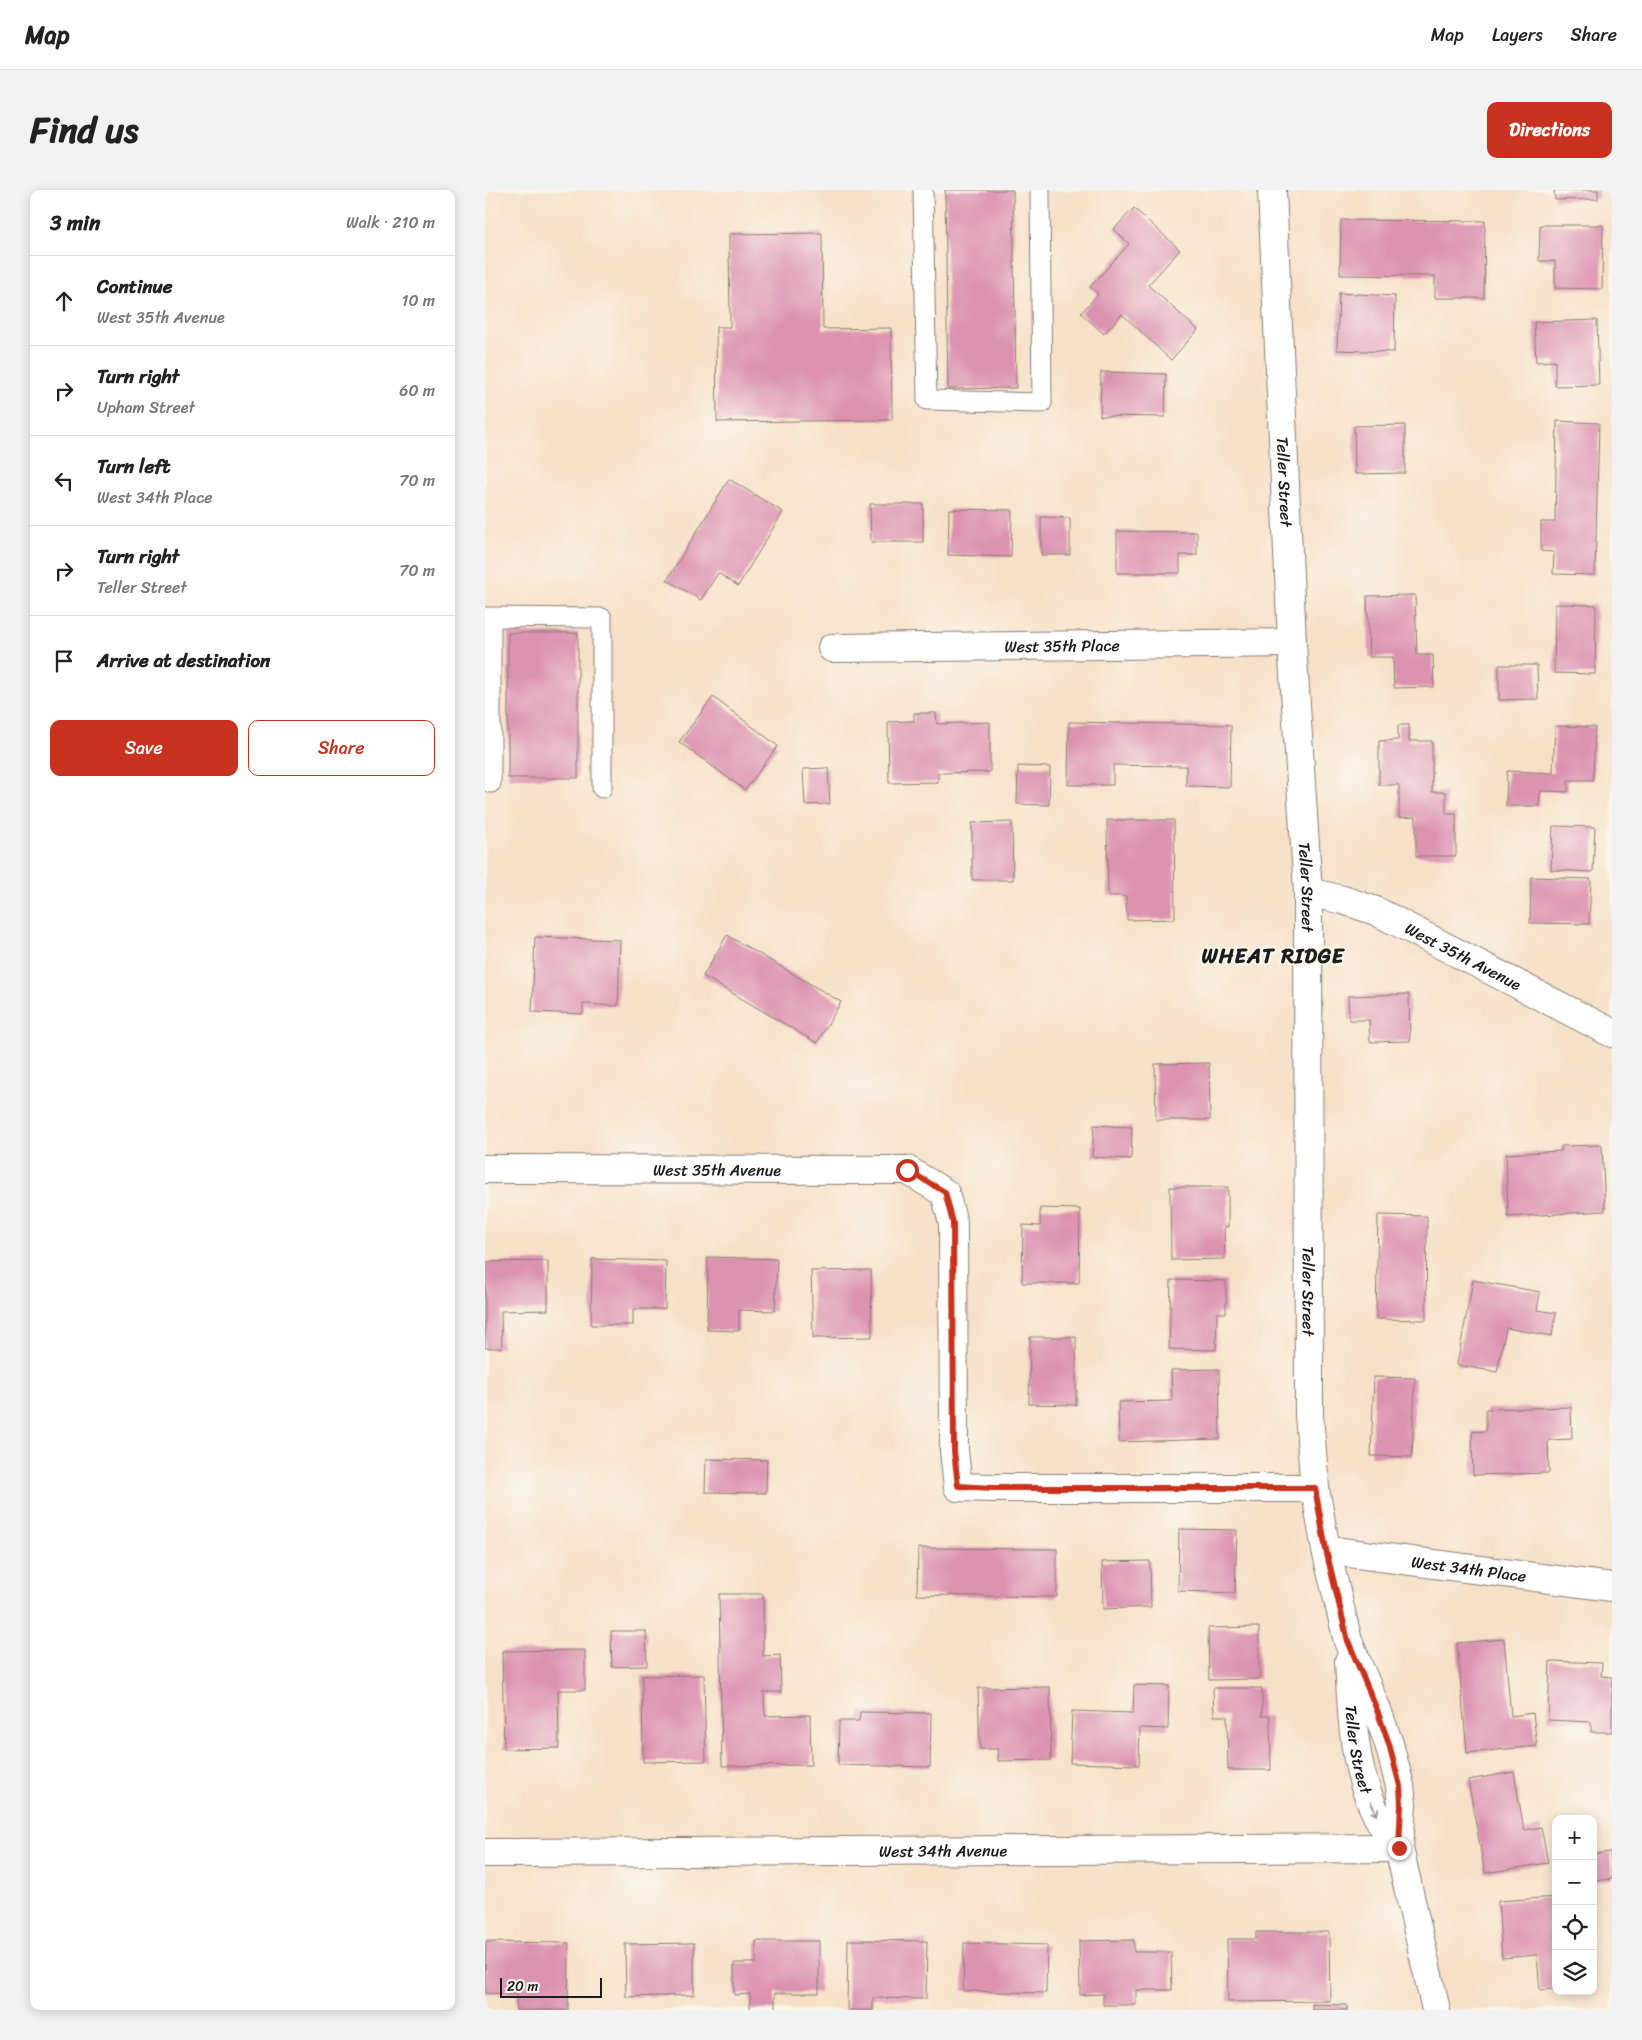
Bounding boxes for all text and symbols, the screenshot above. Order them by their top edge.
text: Map [25,14,69,56]
text: Map [1431,19,1464,51]
text: Layers [1492,19,1543,51]
text: Share [1571,19,1617,51]
text: Find us [30,99,138,161]
button: Directions [1487,102,1612,158]
text: 3 min [50,204,100,242]
text: Walk · 210 m [346,208,435,237]
text: Continue [97,270,173,303]
text: 10 m [402,286,435,315]
icon: ahead [50,287,78,315]
text: West 35th Avenue [97,303,225,332]
text: Turn right [97,360,179,393]
text: 60 m [399,376,435,405]
icon: right [50,377,78,405]
text: Upham Street [97,393,195,422]
street label: Teller Street [1268,436,1301,528]
text: Turn left [97,450,170,483]
text: 70 m [399,466,435,495]
icon: left [50,467,78,495]
text: West 34th Place [97,483,212,512]
text: Turn right [97,540,179,573]
text: 70 m [399,556,435,585]
icon: right [50,557,78,585]
text: Teller Street [97,573,187,602]
street label: West 35th Place [1004,631,1120,661]
text: Arrive at destination [97,644,270,677]
icon: arrive [50,647,78,675]
button: Save [50,720,238,776]
button: Share [248,720,435,776]
street label: Teller Street [1290,841,1322,933]
street label: West 35th Avenue [1400,914,1527,999]
district label: WHEAT RIDGE [1202,937,1346,975]
street label: West 35th Avenue [653,1155,781,1185]
route start [896,1159,919,1182]
street label: Teller Street [1294,1246,1323,1337]
street label: West 34th Place [1410,1547,1528,1591]
street label: Teller Street [1337,1704,1381,1799]
one-way arrow [1370,1801,1379,1816]
map controls [1552,1815,1597,1995]
button: + [1552,1815,1597,1860]
street label: West 34th Avenue [879,1836,1007,1866]
route end [1388,1837,1411,1860]
button: − [1552,1860,1597,1905]
button: locate [1552,1905,1597,1950]
button: layers [1552,1950,1597,1995]
text: 20 m [507,1974,538,1999]
scale bar [500,1975,603,1998]

